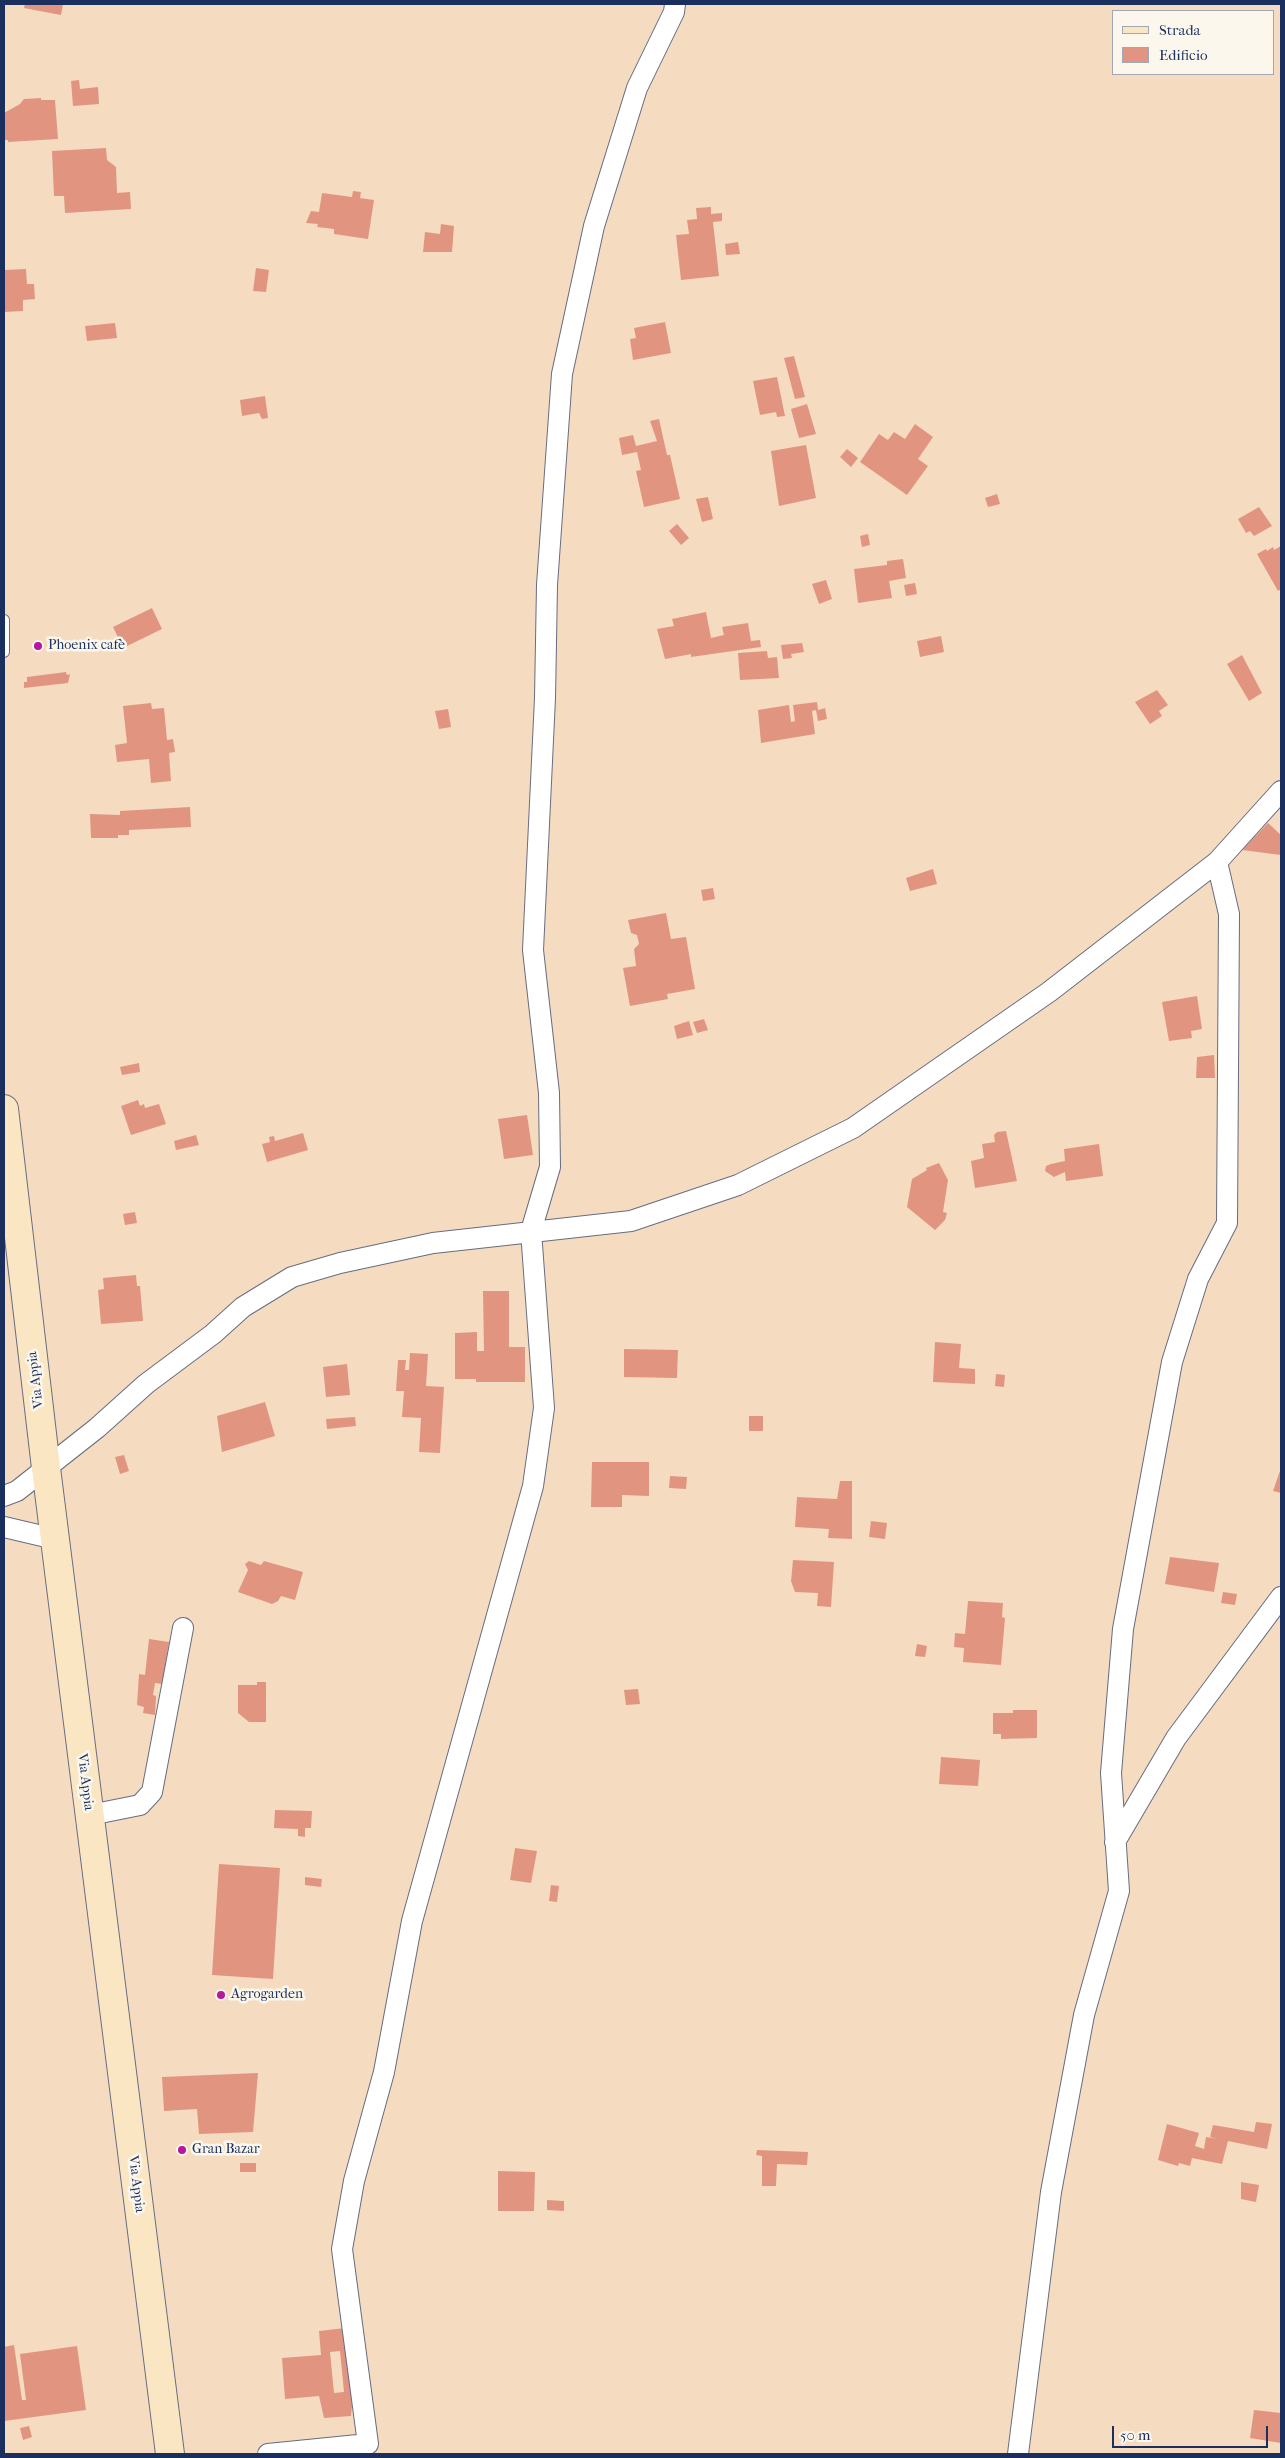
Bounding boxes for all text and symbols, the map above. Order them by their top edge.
legend [1112,10,1275,75]
text: Strada [1159,21,1201,39]
text: Edificio [1159,46,1208,64]
place label: Phoenix cafè [48,638,125,654]
marker: Phoenix cafè [32,640,44,652]
street label: Via Appia [24,1350,48,1410]
street label: Via Appia [73,1752,97,1812]
place label: Agrogarden [231,1987,303,2003]
marker: Agrogarden [215,1989,227,2001]
place label: Gran Bazar [192,2142,260,2158]
marker: Gran Bazar [176,2144,188,2156]
street label: Via Appia [124,2154,148,2214]
scale bar [1115,2416,1271,2448]
text: 50 m [1120,2426,1150,2444]

